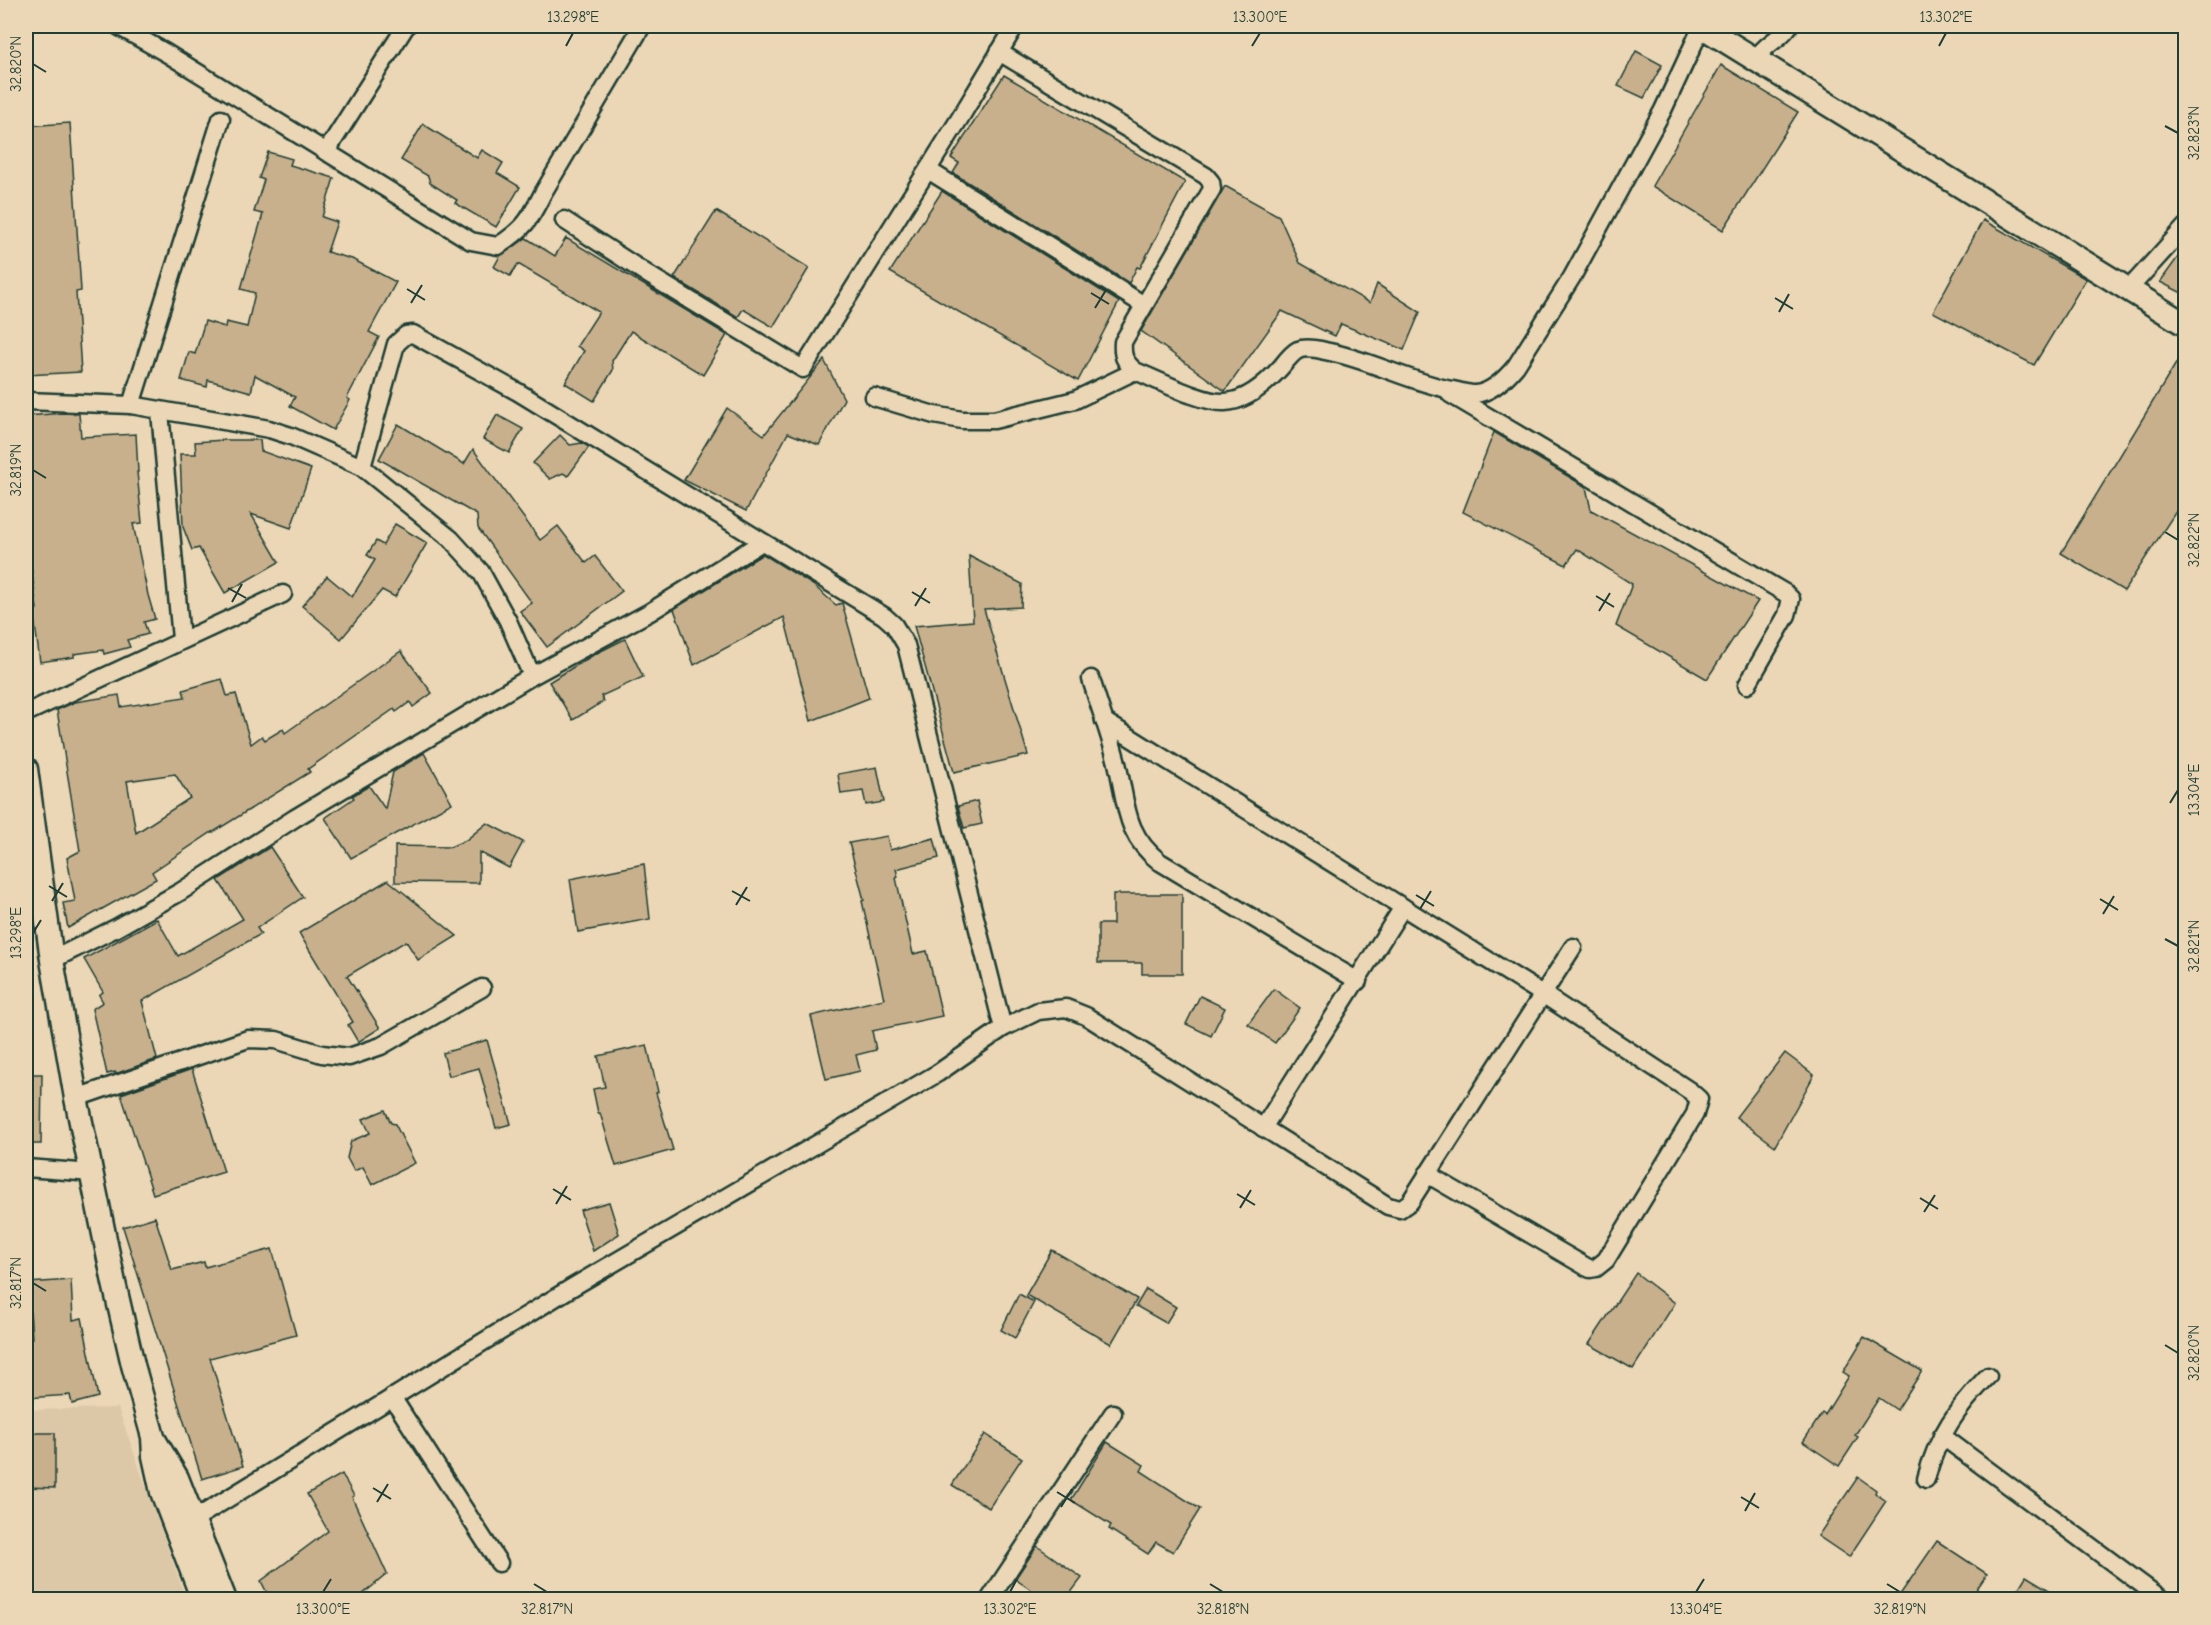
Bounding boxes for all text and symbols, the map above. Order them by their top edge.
text: 13.298°E [547,8,599,26]
text: 13.300°E [1233,8,1287,26]
text: 13.302°E [1919,8,1973,26]
text: 32.820°N [7,36,25,92]
text: 32.823°N [2185,106,2203,160]
text: 32.819°N [7,444,25,496]
text: 32.822°N [2185,513,2203,567]
text: 13.304°E [2185,764,2203,816]
text: 13.298°E [7,907,25,959]
text: 32.821°N [2185,920,2203,972]
text: 32.817°N [7,1257,25,1309]
text: 32.820°N [2185,1325,2203,1381]
text: 13.300°E [296,1600,350,1618]
text: 32.817°N [521,1600,573,1618]
text: 13.302°E [983,1600,1037,1618]
text: 32.818°N [1197,1600,1249,1618]
text: 13.304°E [1670,1600,1722,1618]
text: 32.819°N [1874,1600,1926,1618]

